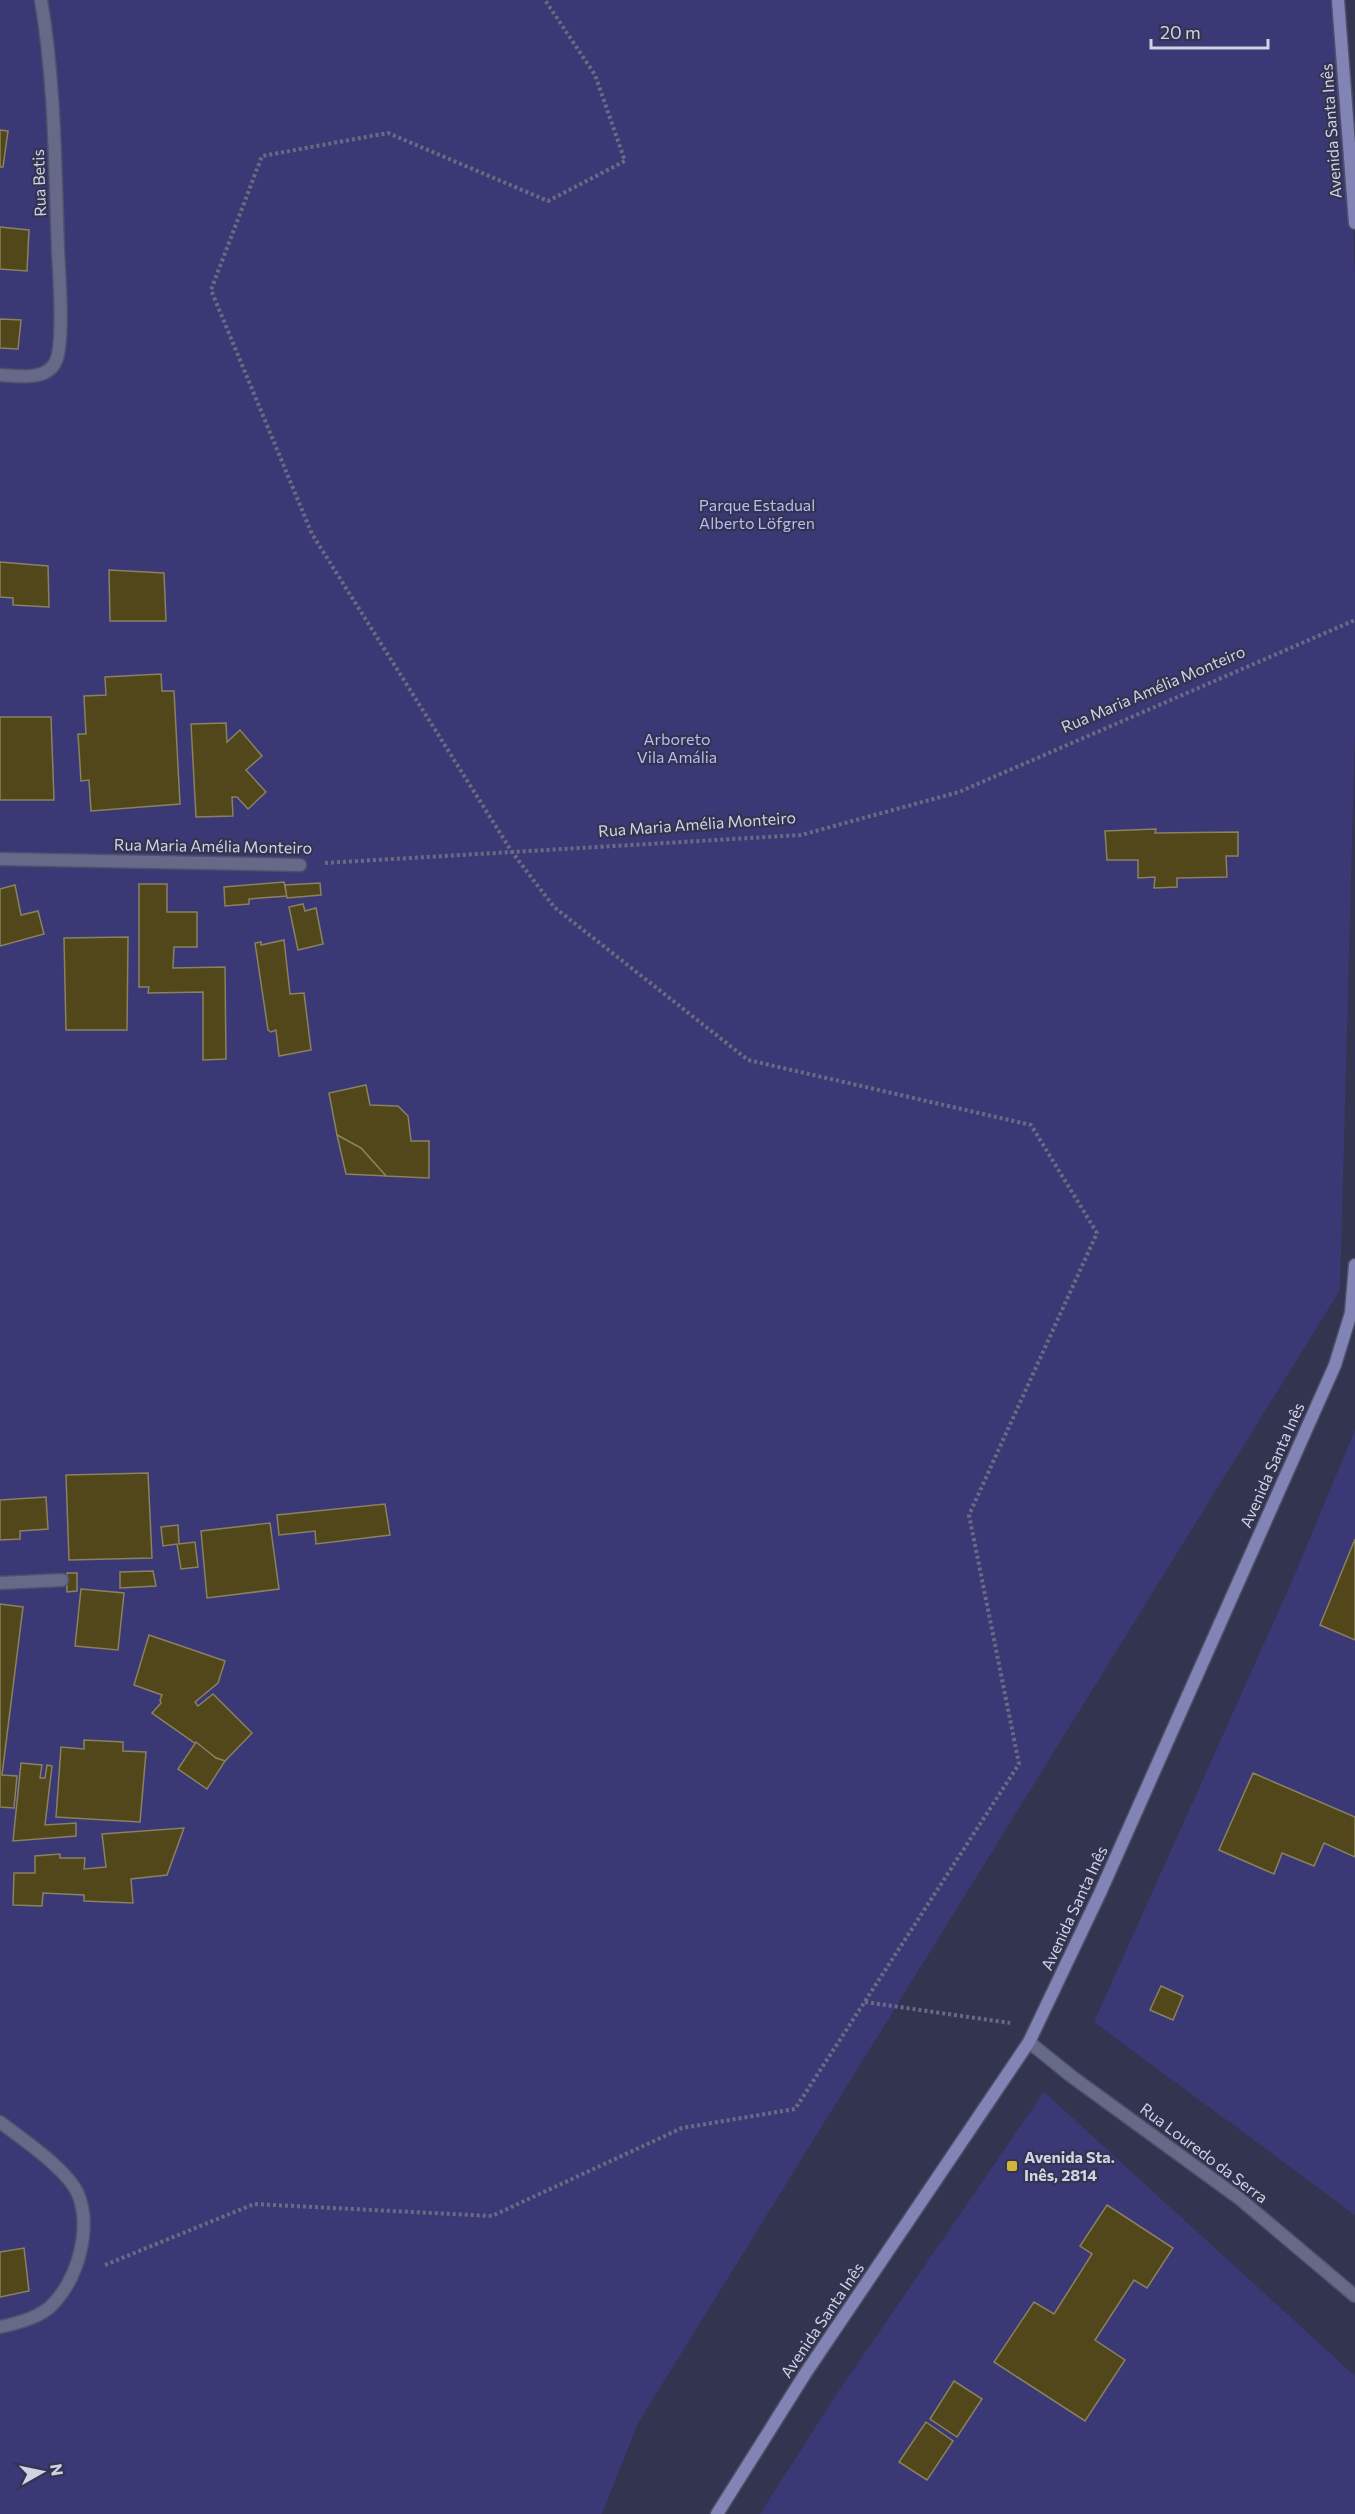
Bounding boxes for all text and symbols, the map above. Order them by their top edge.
scale bar [1151,12,1268,50]
text: 20 m [1160,21,1201,43]
street label: Avenida Santa Inês [1316,63,1345,199]
street label: Rua Betis [28,149,49,217]
park label: Parque Estadual Alberto Löfgren [699,495,815,532]
street label: Rua Maria Amélia Monteiro [1058,641,1248,736]
park label: Arboreto Vila Amália [637,729,717,766]
street label: Rua Maria Amélia Monteiro [597,807,796,840]
street label: Rua Maria Amélia Monteiro [114,834,312,857]
street label: Avenida Santa Inês [1235,1399,1308,1530]
street label: Avenida Santa Inês [1036,1843,1111,1973]
street label: Rua Louredo da Serra [1137,2099,1272,2207]
place label: Avenida Sta. Inês, 2814 [1024,2147,1115,2184]
marker: Avenida Sta. Inês, 2814 [1005,2159,1019,2173]
street label: Avenida Santa Inês [776,2258,867,2381]
north arrow [12,2442,72,2502]
text: N [47,2462,68,2477]

